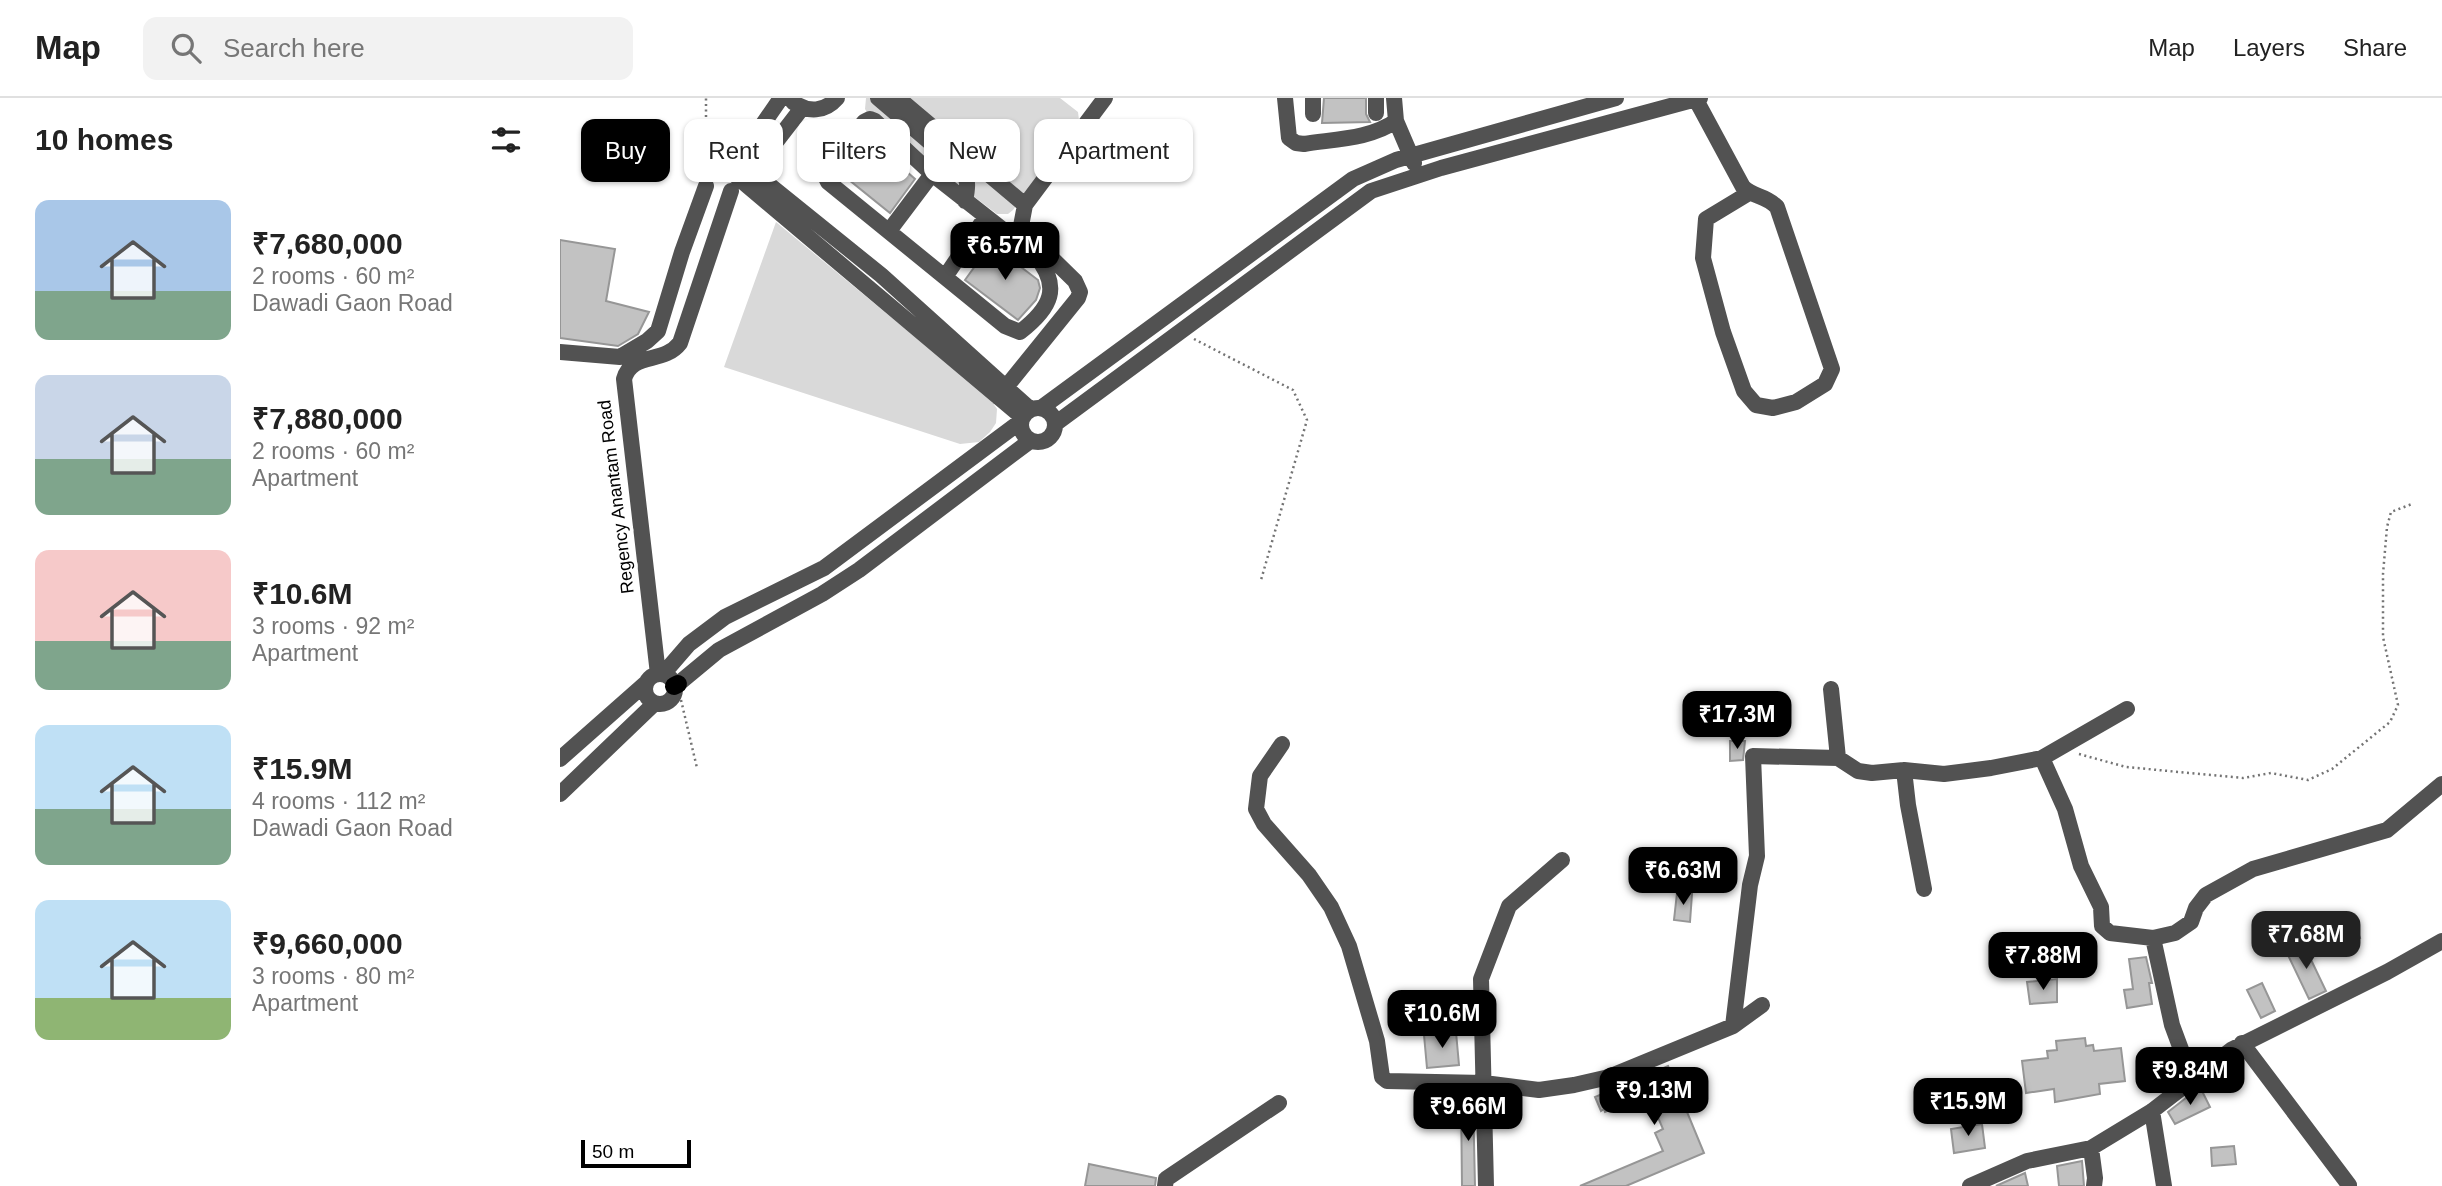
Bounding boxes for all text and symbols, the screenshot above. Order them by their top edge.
search box [143,17,633,80]
text: Map [35,29,101,66]
icon: search [167,29,205,67]
text: Search here [223,33,365,63]
text: Map [2148,34,2195,61]
text: Layers [2233,34,2305,61]
text: Share [2343,34,2407,61]
chip: Buy [581,119,670,182]
chip: Rent [684,119,783,182]
chip: Filters [797,119,910,182]
chip: New [924,119,1020,182]
chip: Apartment [1034,119,1193,182]
icon: filters [487,121,525,159]
text: 10 homes [35,123,173,156]
pin: ₹6.57M [948,222,1062,282]
text: ₹7,680,000 [252,227,403,260]
icon: home [91,228,175,312]
text: ₹6.57M [966,232,1044,258]
text: 2 rooms · 60 m² [252,263,414,289]
text: Dawadi Gaon Road [252,290,453,316]
street label: Regency Anantam Road [594,399,638,595]
text: ₹7,880,000 [252,402,403,435]
icon: home [91,403,175,487]
text: 2 rooms · 60 m² [252,438,414,464]
text: Apartment [252,465,358,491]
text: ₹10.6M [252,577,353,610]
icon: home [91,578,175,662]
text: 3 rooms · 92 m² [252,613,414,639]
text: Apartment [252,640,358,666]
pin: ₹17.3M [1680,692,1794,751]
text: ₹17.3M [1698,701,1776,727]
text: ₹15.9M [252,752,353,785]
icon: home [91,753,175,837]
text: 4 rooms · 112 m² [252,788,425,814]
text: Dawadi Gaon Road [252,815,453,841]
pin: ₹6.63M [1626,848,1740,907]
text: ₹6.63M [1644,857,1722,883]
pin: ₹7.68M [2249,912,2363,971]
text: ₹7.68M [2267,921,2345,947]
text: ₹9,660,000 [252,927,403,960]
icon: home [91,928,175,1012]
pin: ₹7.88M [1986,932,2100,992]
text: ₹7.88M [2004,942,2082,968]
text: 3 rooms · 80 m² [252,963,414,989]
text: Apartment [252,990,358,1016]
pin: ₹10.6M [1385,990,1499,1050]
text: ₹10.6M [1403,1000,1481,1026]
pin: ₹9.84M [2133,1048,2247,1107]
text: ₹9.84M [2151,1057,2229,1083]
pin: ₹9.13M [1597,1068,1711,1127]
text: ₹9.13M [1615,1077,1693,1103]
pin: ₹15.9M [1911,1079,2025,1138]
pin: ₹9.66M [1411,1084,1525,1143]
text: ₹15.9M [1929,1088,2007,1114]
text: ₹9.66M [1429,1093,1507,1119]
scale bar [581,1137,691,1169]
text: 50 m [592,1141,634,1162]

